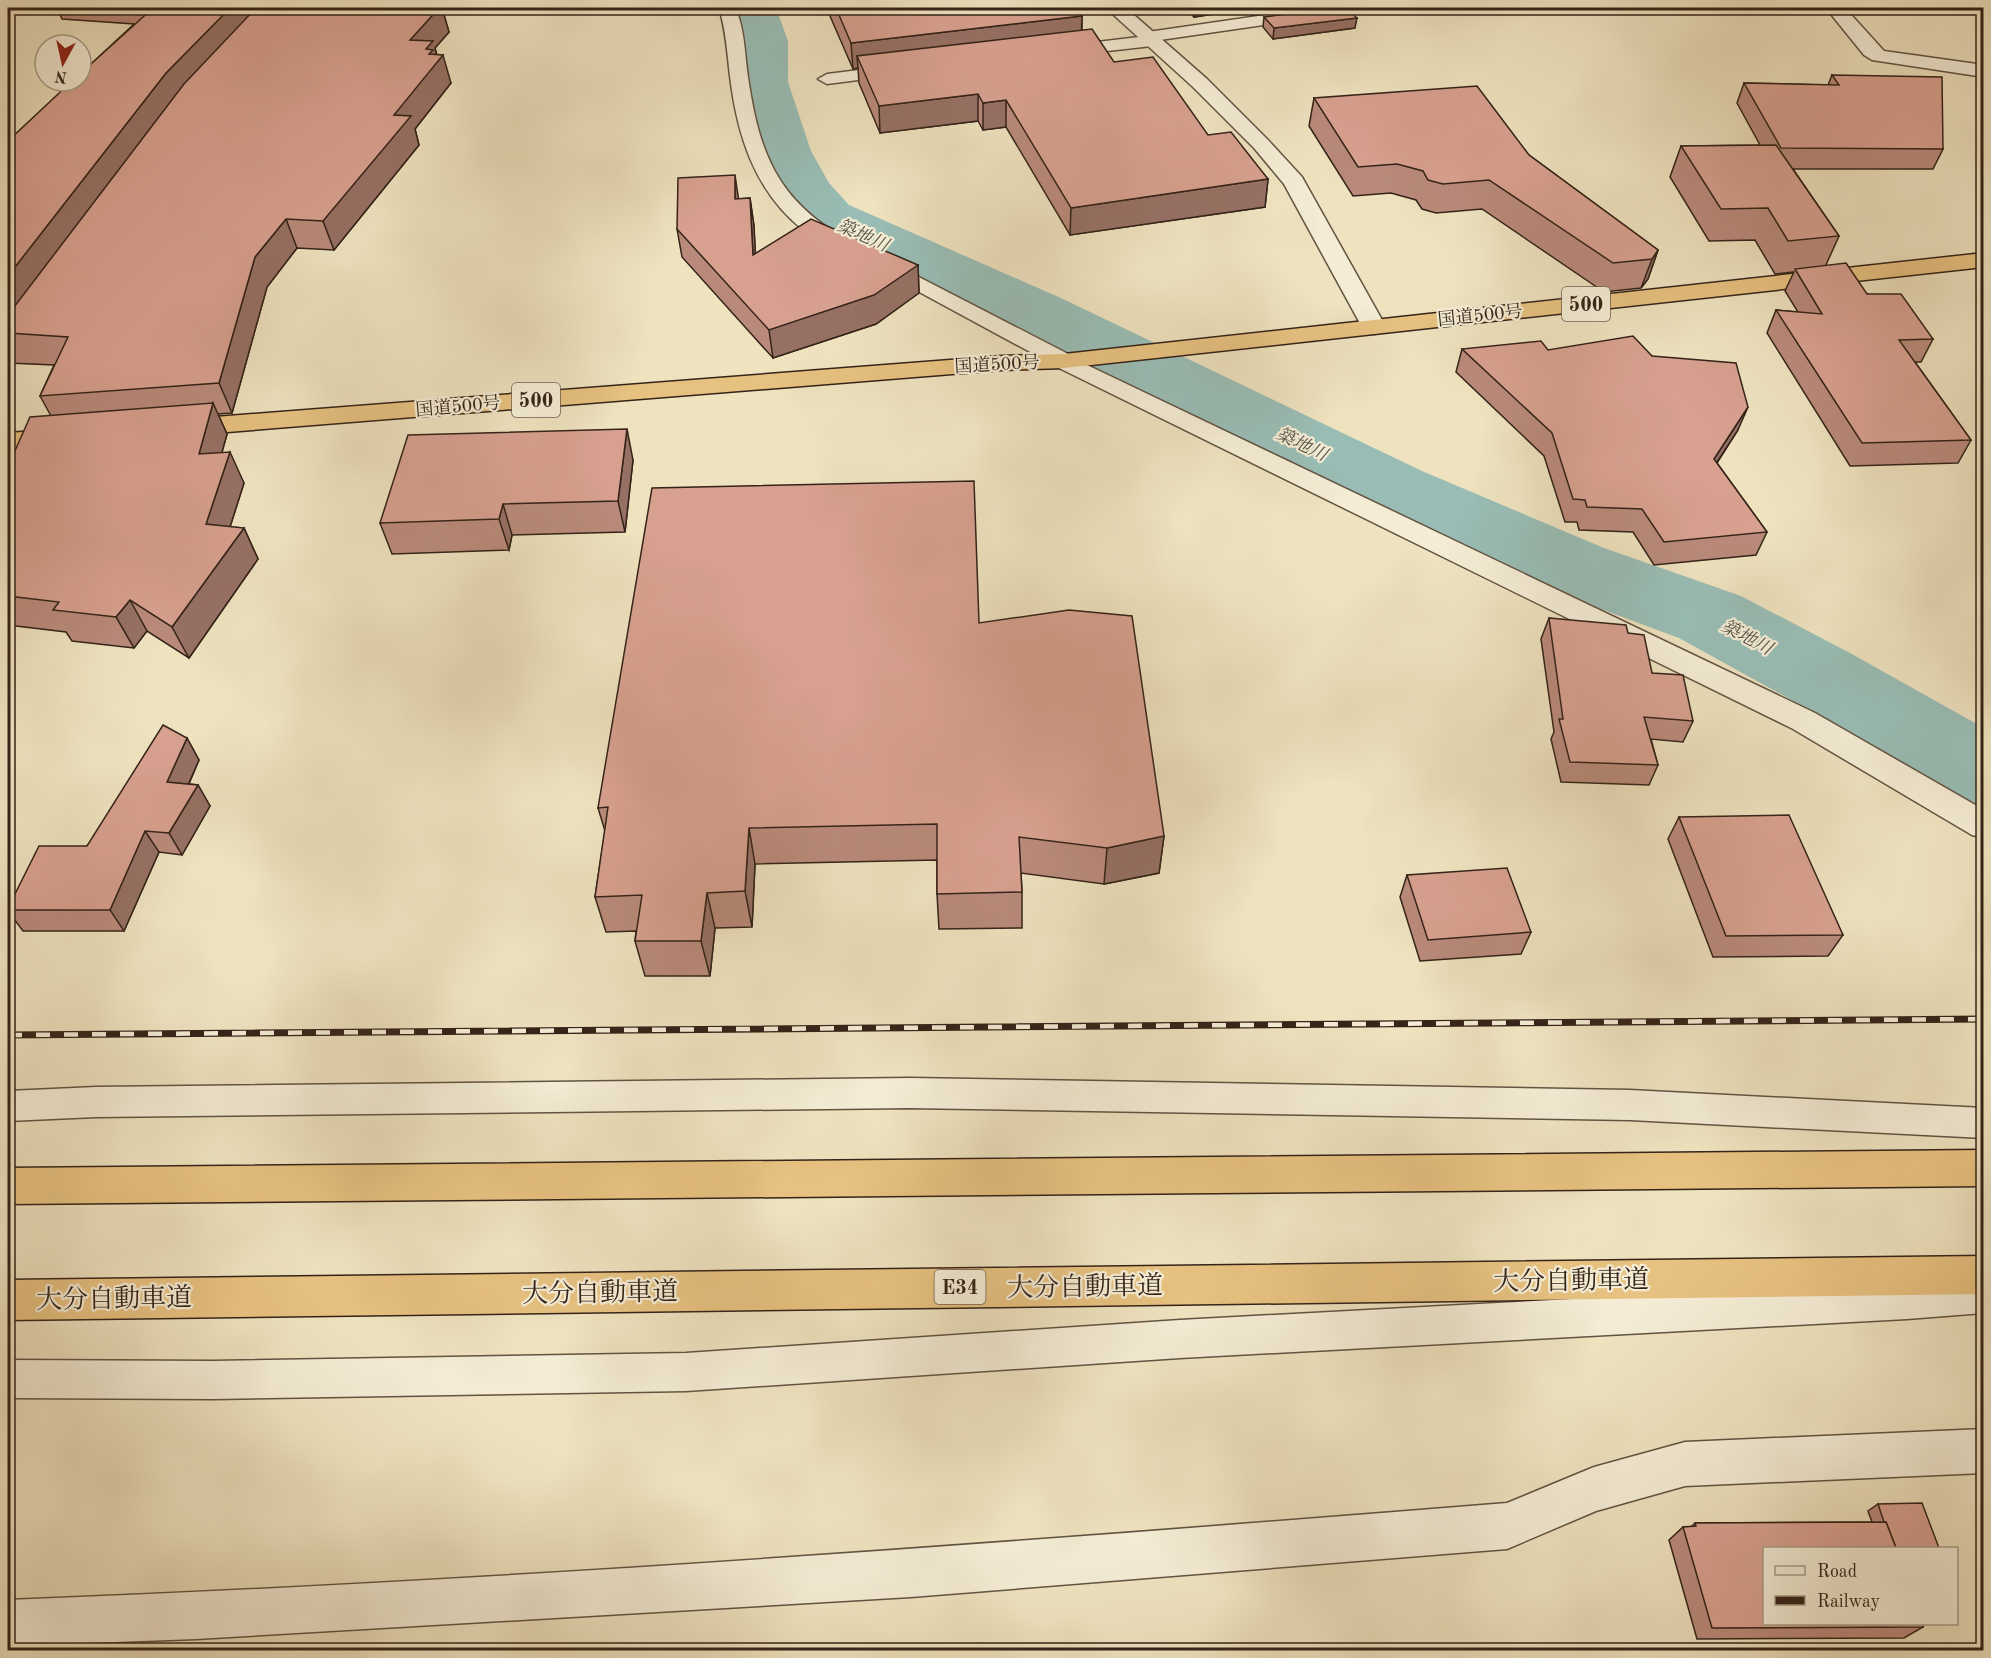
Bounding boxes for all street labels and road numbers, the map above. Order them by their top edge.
road number: 500 [1562,287,1610,321]
street label: 国道500号 [1437,301,1523,329]
street label: 国道500号 [954,352,1040,376]
road number: 500 [512,383,560,417]
street label: 国道500号 [415,392,501,420]
street label: 大分自動車道 [1493,1266,1649,1296]
road number: E34 [934,1270,986,1304]
street label: 大分自動車道 [1007,1272,1163,1302]
street label: 大分自動車道 [522,1278,678,1308]
street label: 大分自動車道 [36,1284,192,1314]

